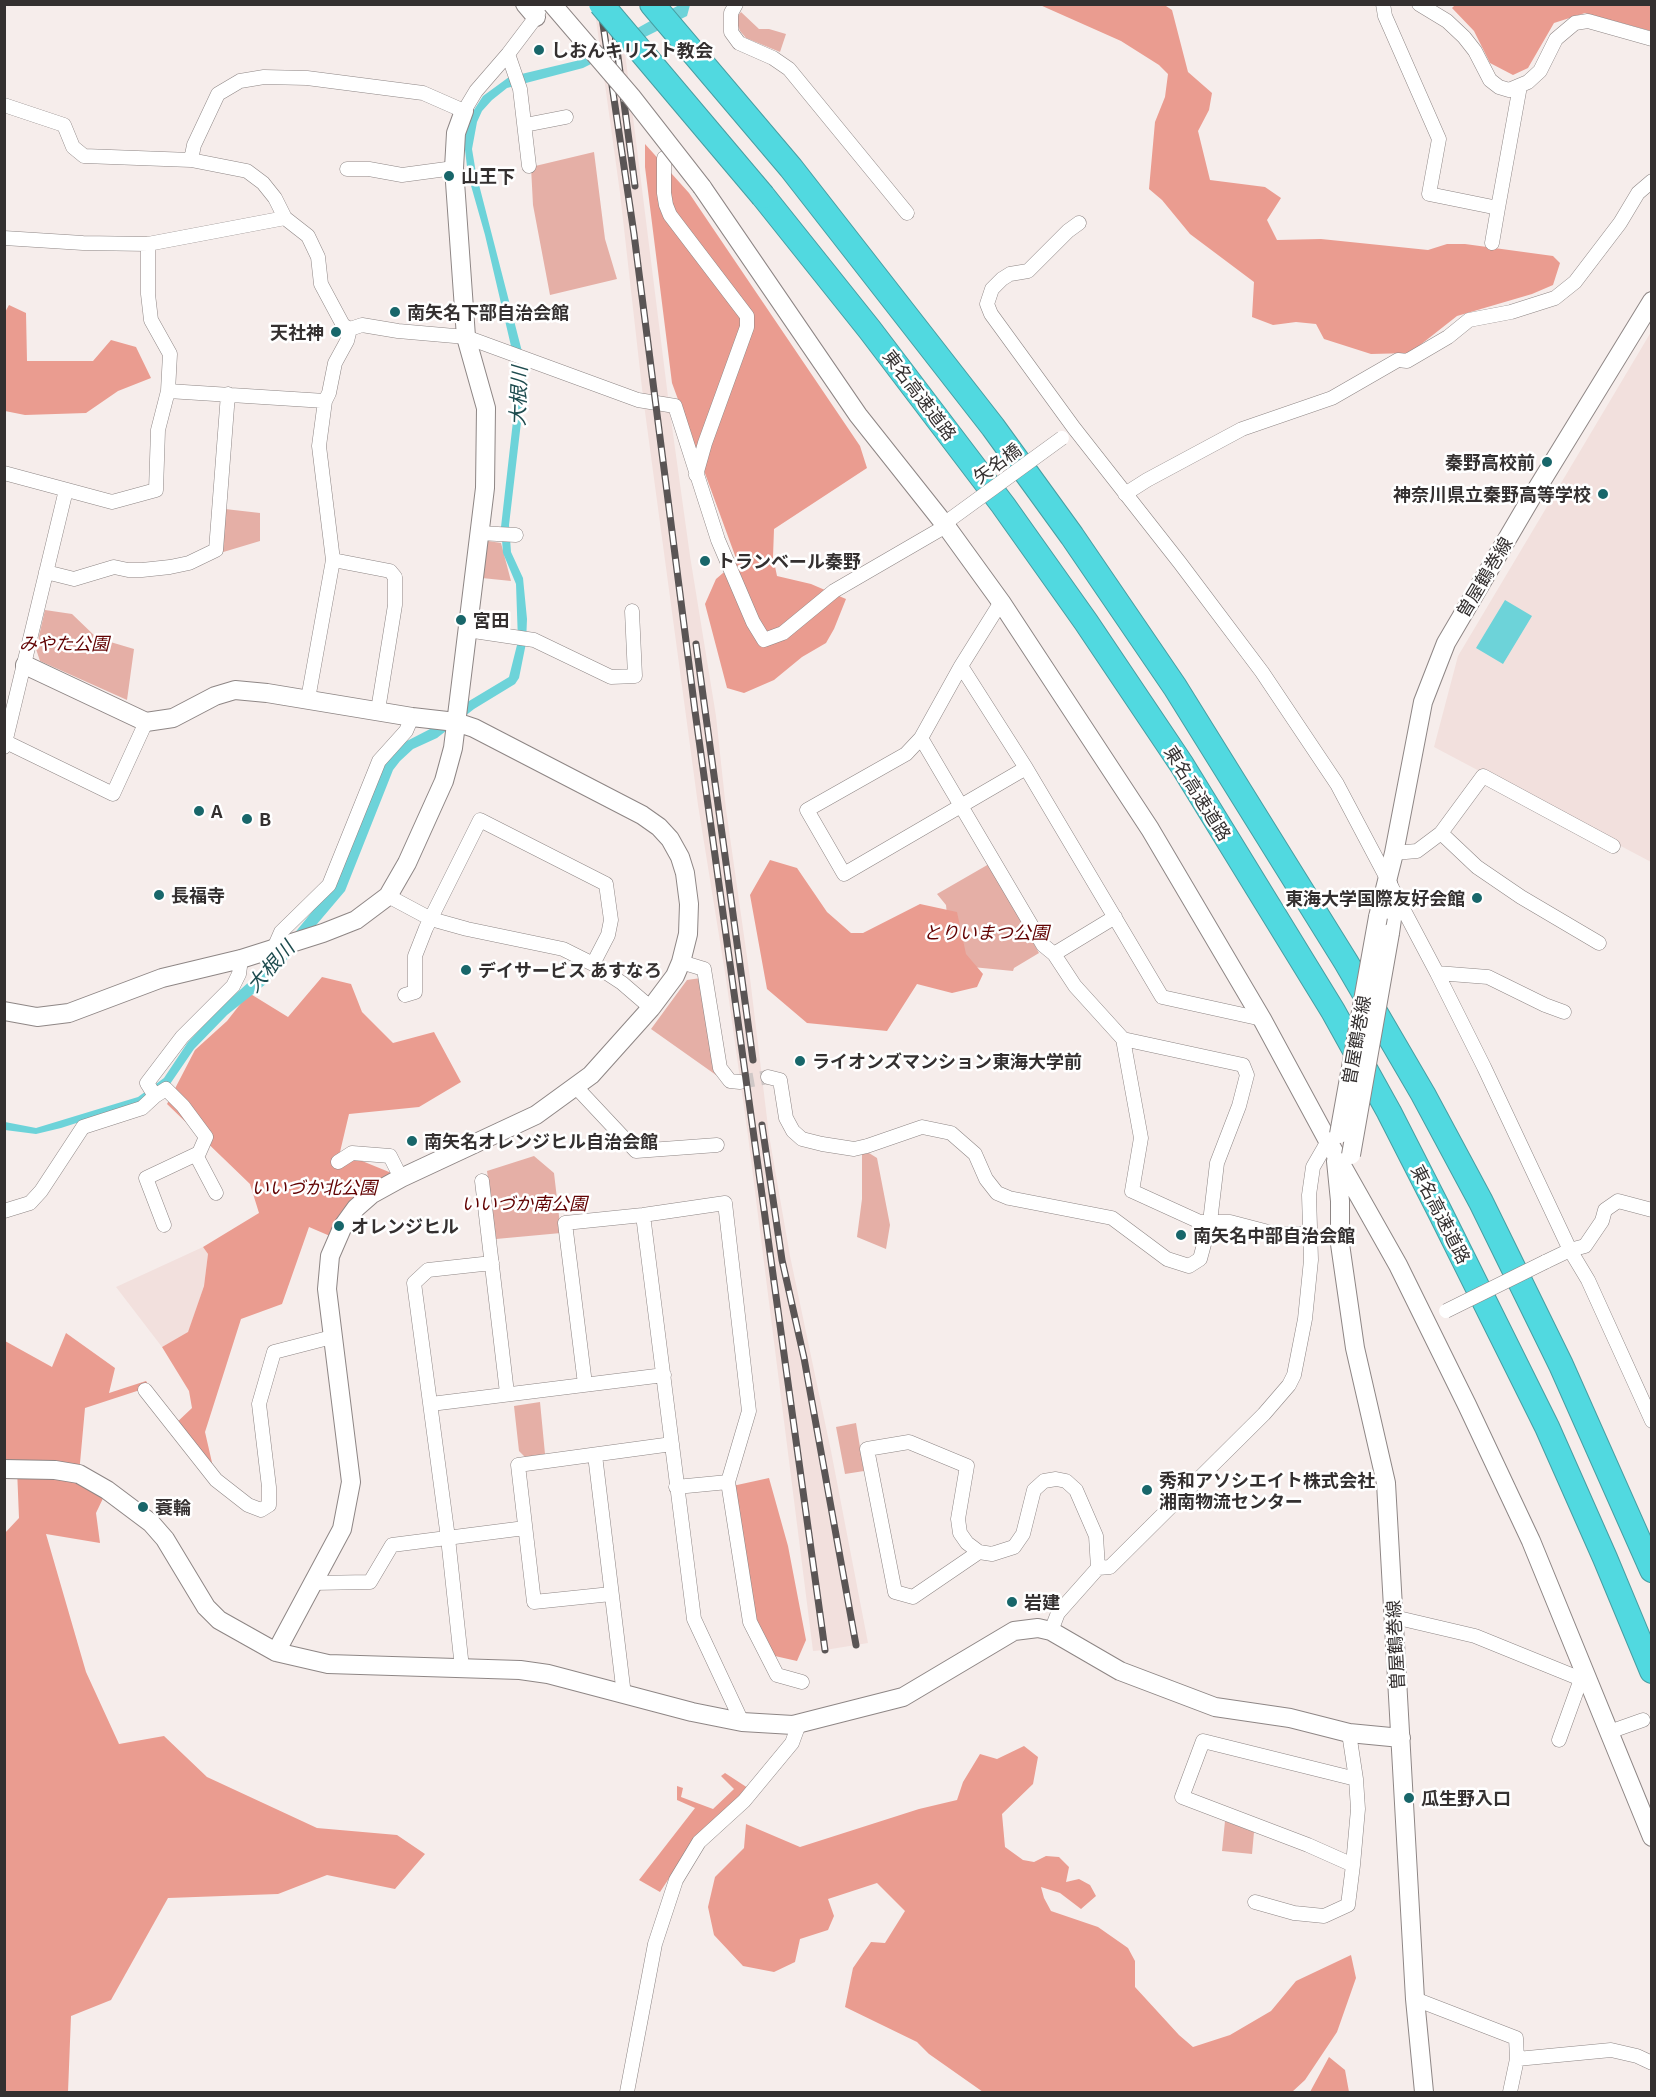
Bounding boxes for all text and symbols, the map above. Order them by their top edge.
place label: しおんキリスト教会 [551,39,713,61]
marker: しおんキリスト教会 [532,43,546,57]
place label: 山王下 [461,165,515,187]
marker: 山王下 [442,169,456,183]
place label: 南矢名下部自治会館 [407,301,569,323]
marker: 南矢名下部自治会館 [388,305,402,319]
place label: 天社神 [270,321,324,343]
marker: 天社神 [329,325,343,339]
street label: 東名高速道路 [879,345,961,445]
water label: 大根川 [505,366,531,426]
street label: 矢名橋 [969,438,1025,488]
place label: 秦野高校前 [1445,451,1535,473]
marker: 秦野高校前 [1540,455,1554,469]
place label: 神奈川県立秦野高等学校 [1393,483,1591,505]
marker: 神奈川県立秦野高等学校 [1596,487,1610,501]
street label: 曽屋鶴巻線 [1452,533,1516,621]
place label: トランベール秦野 [717,550,861,572]
marker: トランベール秦野 [698,554,712,568]
place label: 宮田 [473,609,509,631]
marker: 宮田 [454,613,468,627]
park label: みやた公園 [19,632,109,654]
street label: 東名高速道路 [1160,741,1236,845]
place label: A [211,800,223,822]
marker: A [192,804,206,818]
place label: B [259,808,271,830]
marker: B [240,812,254,826]
place label: 長福寺 [171,884,225,906]
place label: 東海大学国際友好会館 [1285,887,1465,909]
marker: 長福寺 [152,888,166,902]
marker: 東海大学国際友好会館 [1470,891,1484,905]
park label: とりいまつ公園 [923,921,1049,943]
water label: 大根川 [241,936,299,996]
place label: デイサービス あすなろ [478,959,662,981]
marker: デイサービス あすなろ [459,963,473,977]
street label: 曽屋鶴巻線 [1338,994,1374,1086]
place label: ライオンズマンション東海大学前 [812,1050,1082,1072]
marker: ライオンズマンション東海大学前 [793,1054,807,1068]
place label: 南矢名オレンジヒル自治会館 [424,1130,658,1152]
marker: 南矢名オレンジヒル自治会館 [405,1134,419,1148]
street label: 東名高速道路 [1407,1161,1475,1267]
park label: いいづか北公園 [251,1176,377,1198]
park label: いいづか南公園 [461,1192,587,1214]
place label: オレンジヒル [351,1215,459,1237]
marker: オレンジヒル [332,1219,346,1233]
place label: 南矢名中部自治会館 [1193,1224,1355,1246]
marker: 南矢名中部自治会館 [1174,1228,1188,1242]
place label: 秀和アソシエイト株式会社 湘南物流センター [1159,1469,1375,1512]
marker: 秀和アソシエイト株式会社 湘南物流センター [1140,1483,1154,1497]
place label: 蓑輪 [155,1496,191,1518]
marker: 蓑輪 [136,1500,150,1514]
place label: 岩建 [1024,1591,1060,1613]
marker: 岩建 [1005,1595,1019,1609]
street label: 曽屋鶴巻線 [1382,1599,1408,1691]
place label: 瓜生野入口 [1421,1787,1511,1809]
marker: 瓜生野入口 [1402,1791,1416,1805]

